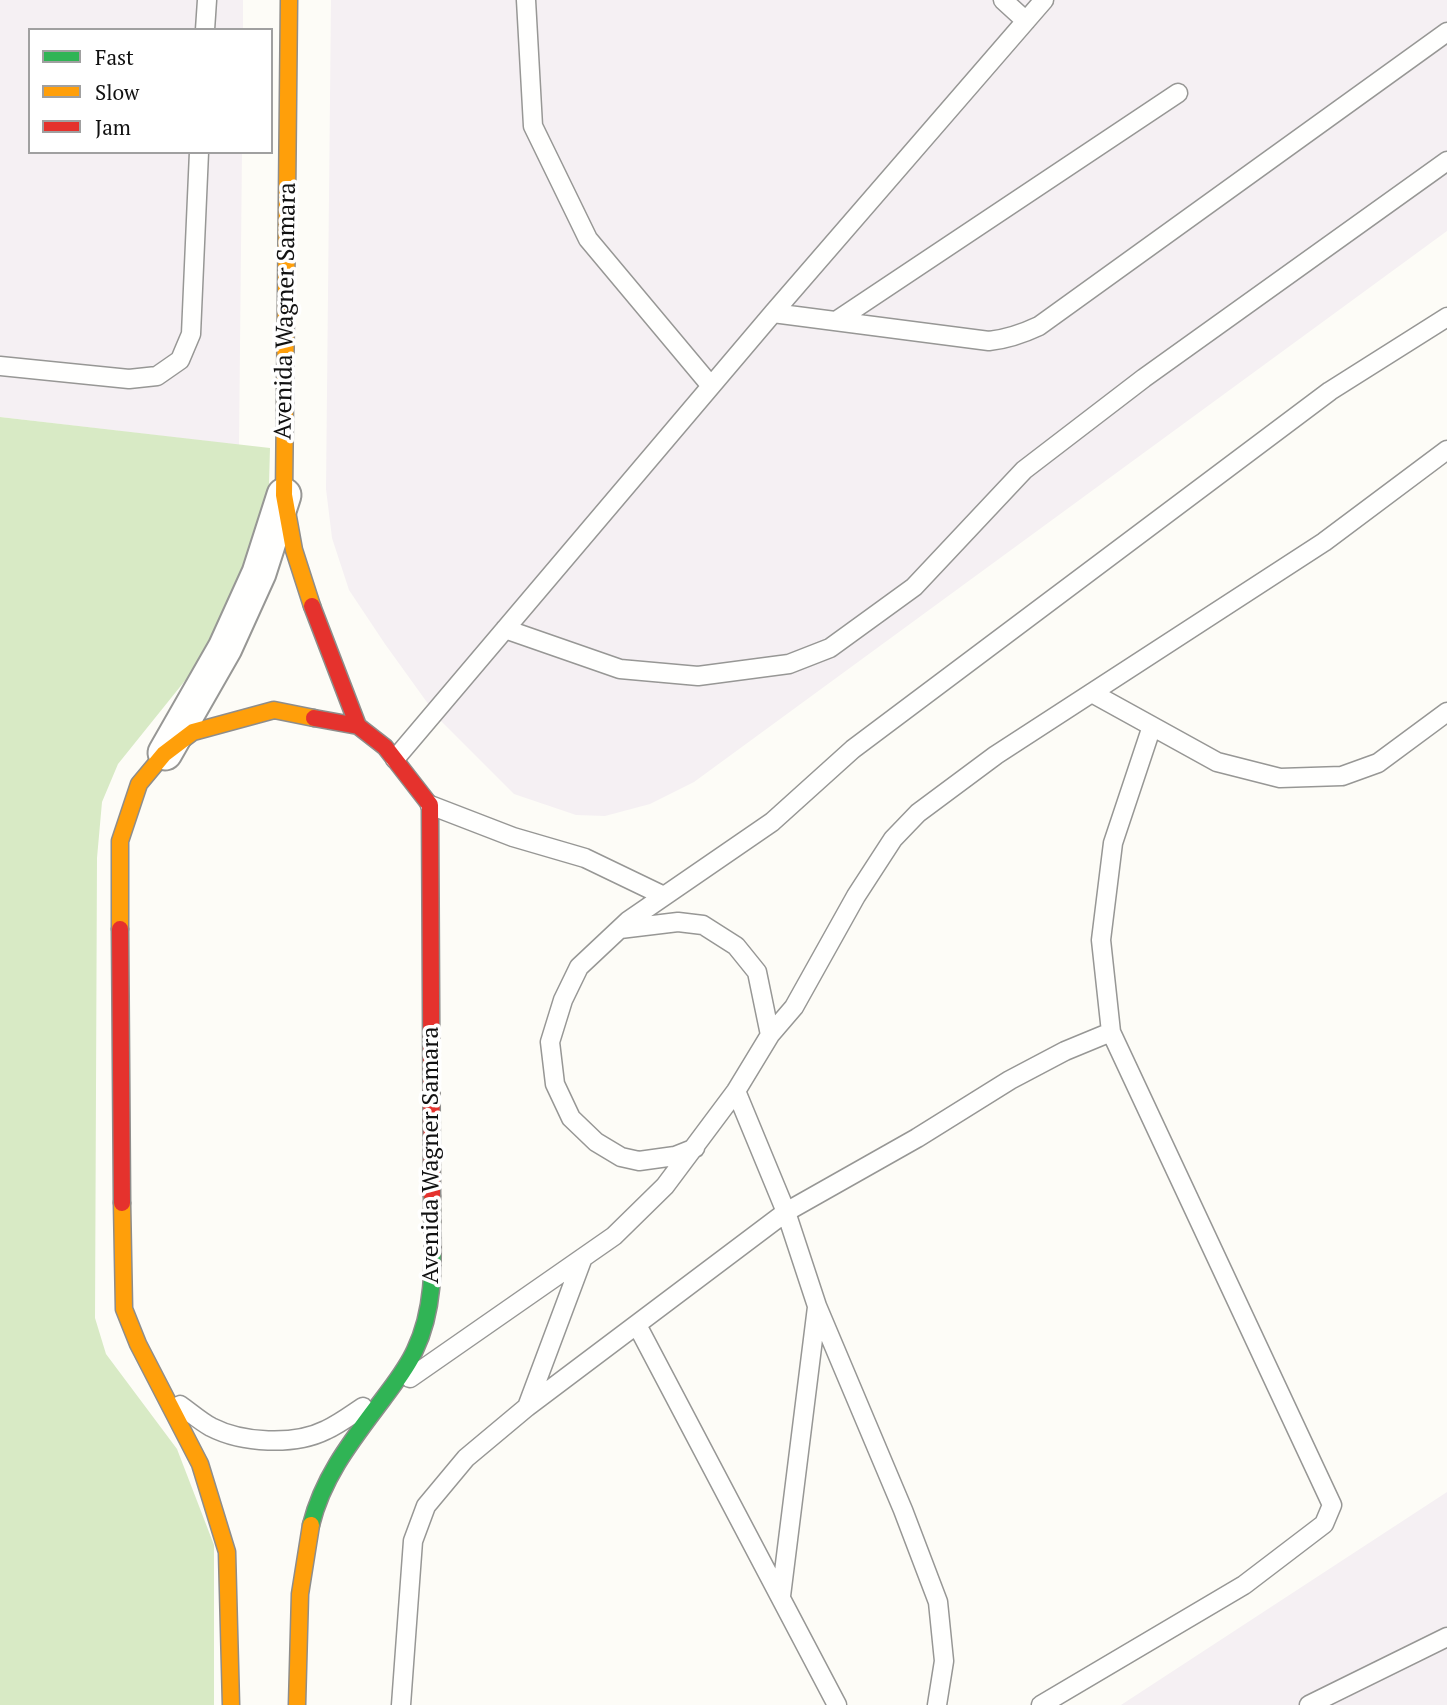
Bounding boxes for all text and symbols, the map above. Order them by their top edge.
legend [28,28,273,154]
text: Fast [95,43,134,71]
text: Slow [95,78,139,106]
text: Jam [95,113,131,141]
street label: Avenida Wagner Samara [269,182,303,440]
street label: Avenida Wagner Samara [417,1026,445,1284]

